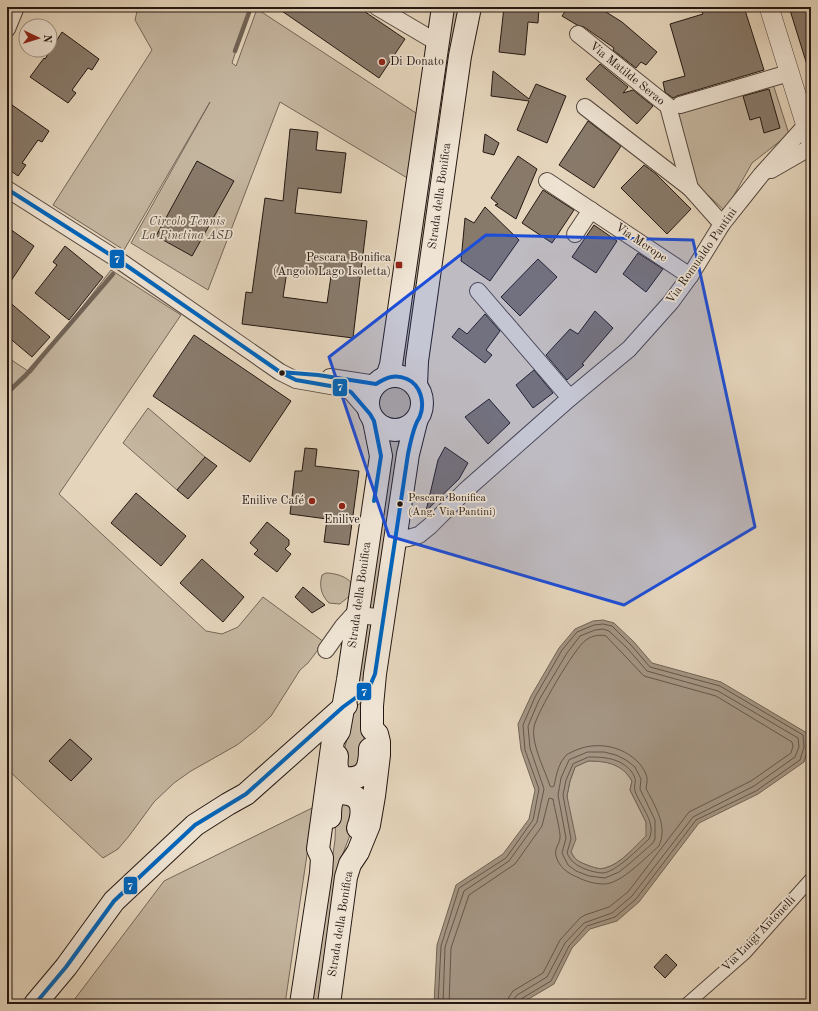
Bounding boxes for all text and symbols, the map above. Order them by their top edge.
north arrow [18,18,58,58]
text: N [41,34,52,44]
street label: Via Matilde Serao [587,40,667,108]
place label: Di Donato [390,56,444,68]
marker: Di Donato [377,57,387,67]
street label: Strada della Bonifica [427,142,453,250]
street label: Via Romualdo Pantini [664,206,740,306]
park label: Circolo Tennis La Pinetina ASD [140,216,233,242]
street label: Via Merope [613,221,669,265]
line badge: 7 [109,249,125,269]
place label: Pescara Bonifica (Angolo Lago Isoletta) [273,252,391,278]
text: 7 [114,255,120,266]
marker: Pescara Bonifica (Angolo Lago Isoletta) [394,260,404,270]
unlabelled marker [277,368,287,378]
line badge: 7 [332,378,348,397]
text: 7 [337,383,343,394]
place label: Pescara Bonifica (Ang. Via Pantini) [408,493,496,518]
place label: Enilive Café [241,495,304,507]
marker: Enilive Café [307,496,317,506]
marker: Pescara Bonifica (Ang. Via Pantini) [395,499,405,509]
marker: Enilive [337,501,347,511]
place label: Enilive [324,514,360,526]
street label: Strada della Bonifica [347,541,373,649]
line badge: 7 [356,682,372,701]
text: 7 [361,688,367,699]
street label: Strada della Bonifica [327,870,355,978]
line badge: 7 [123,876,138,895]
text: 7 [127,882,133,893]
street label: Via Luigi Antonelli [720,894,798,974]

